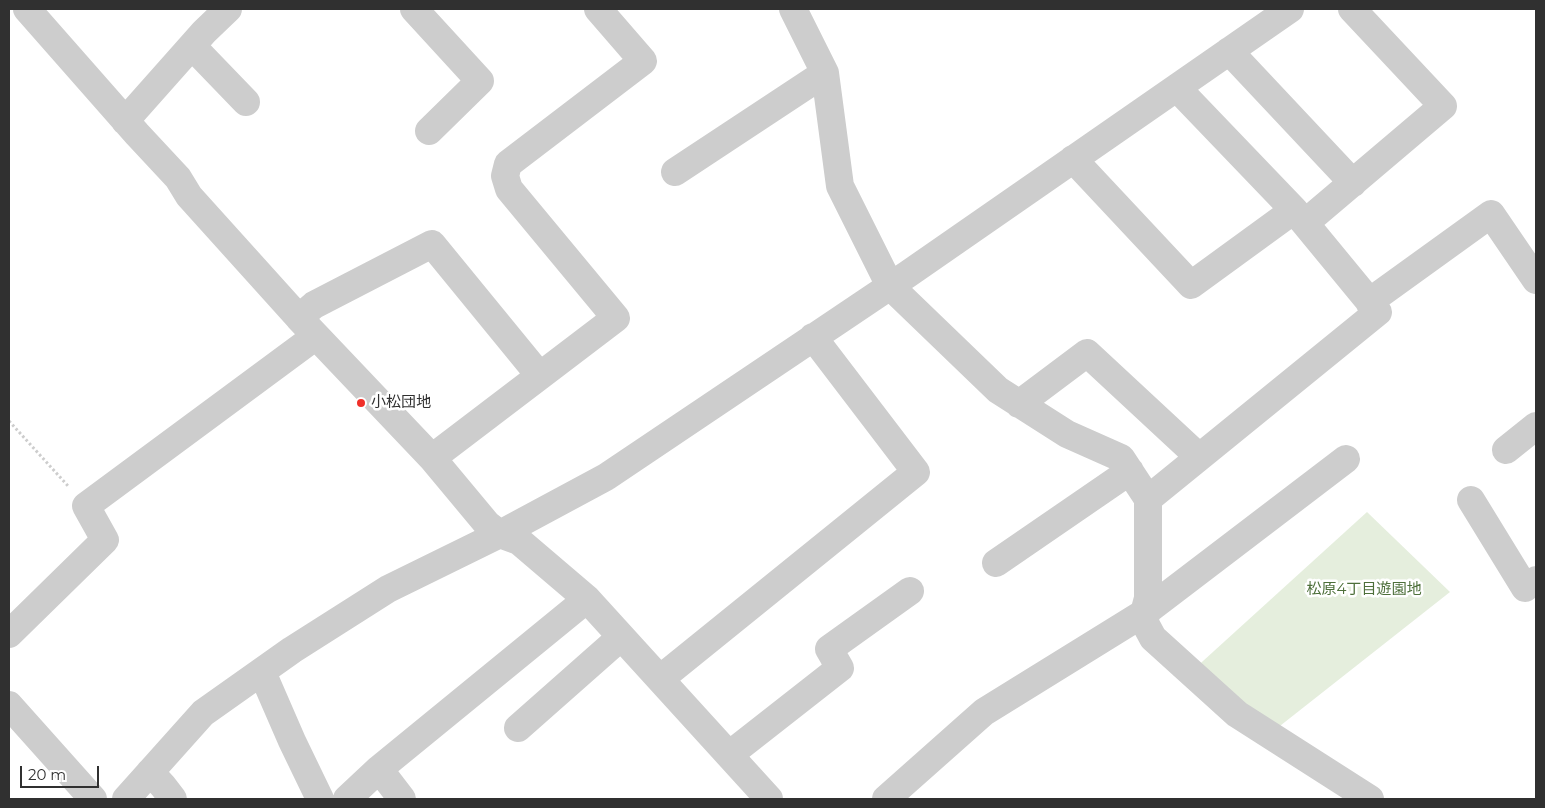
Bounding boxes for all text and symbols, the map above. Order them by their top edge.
place label: 小松団地 [371,394,431,412]
marker: 小松団地 [355,397,367,409]
park label: 松原4丁目遊園地 [1307,581,1421,599]
scale bar [22,756,101,788]
text: 20 m [28,765,66,784]

